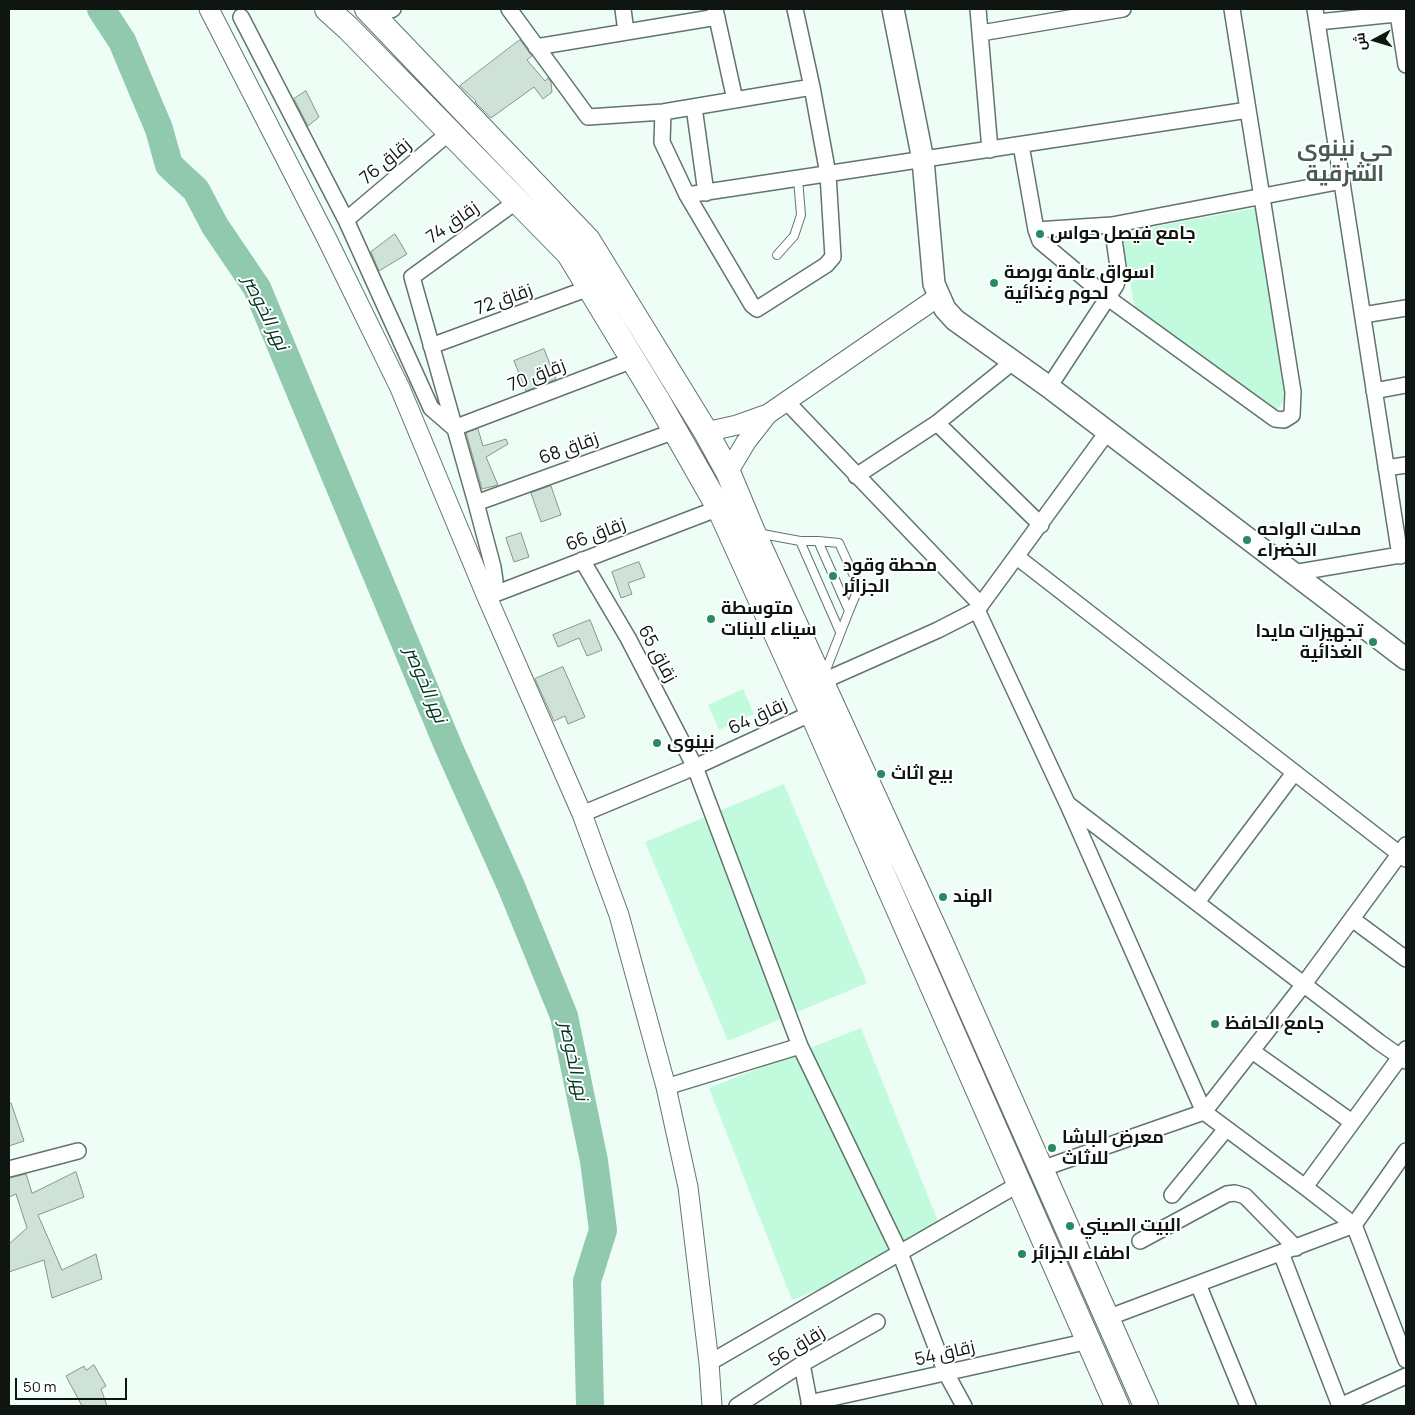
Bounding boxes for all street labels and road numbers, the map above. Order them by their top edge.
street label: زقاق 76 [356,134,416,190]
street label: زقاق 74 [423,197,483,249]
street label: زقاق 72 [472,280,536,320]
street label: زقاق 70 [505,355,569,397]
street label: زقاق 68 [536,428,602,470]
street label: زقاق 66 [563,514,629,556]
street label: زقاق 65 [633,622,681,686]
street label: زقاق 64 [725,694,791,740]
street label: زقاق 56 [765,1322,829,1372]
street label: زقاق 54 [913,1337,977,1371]

